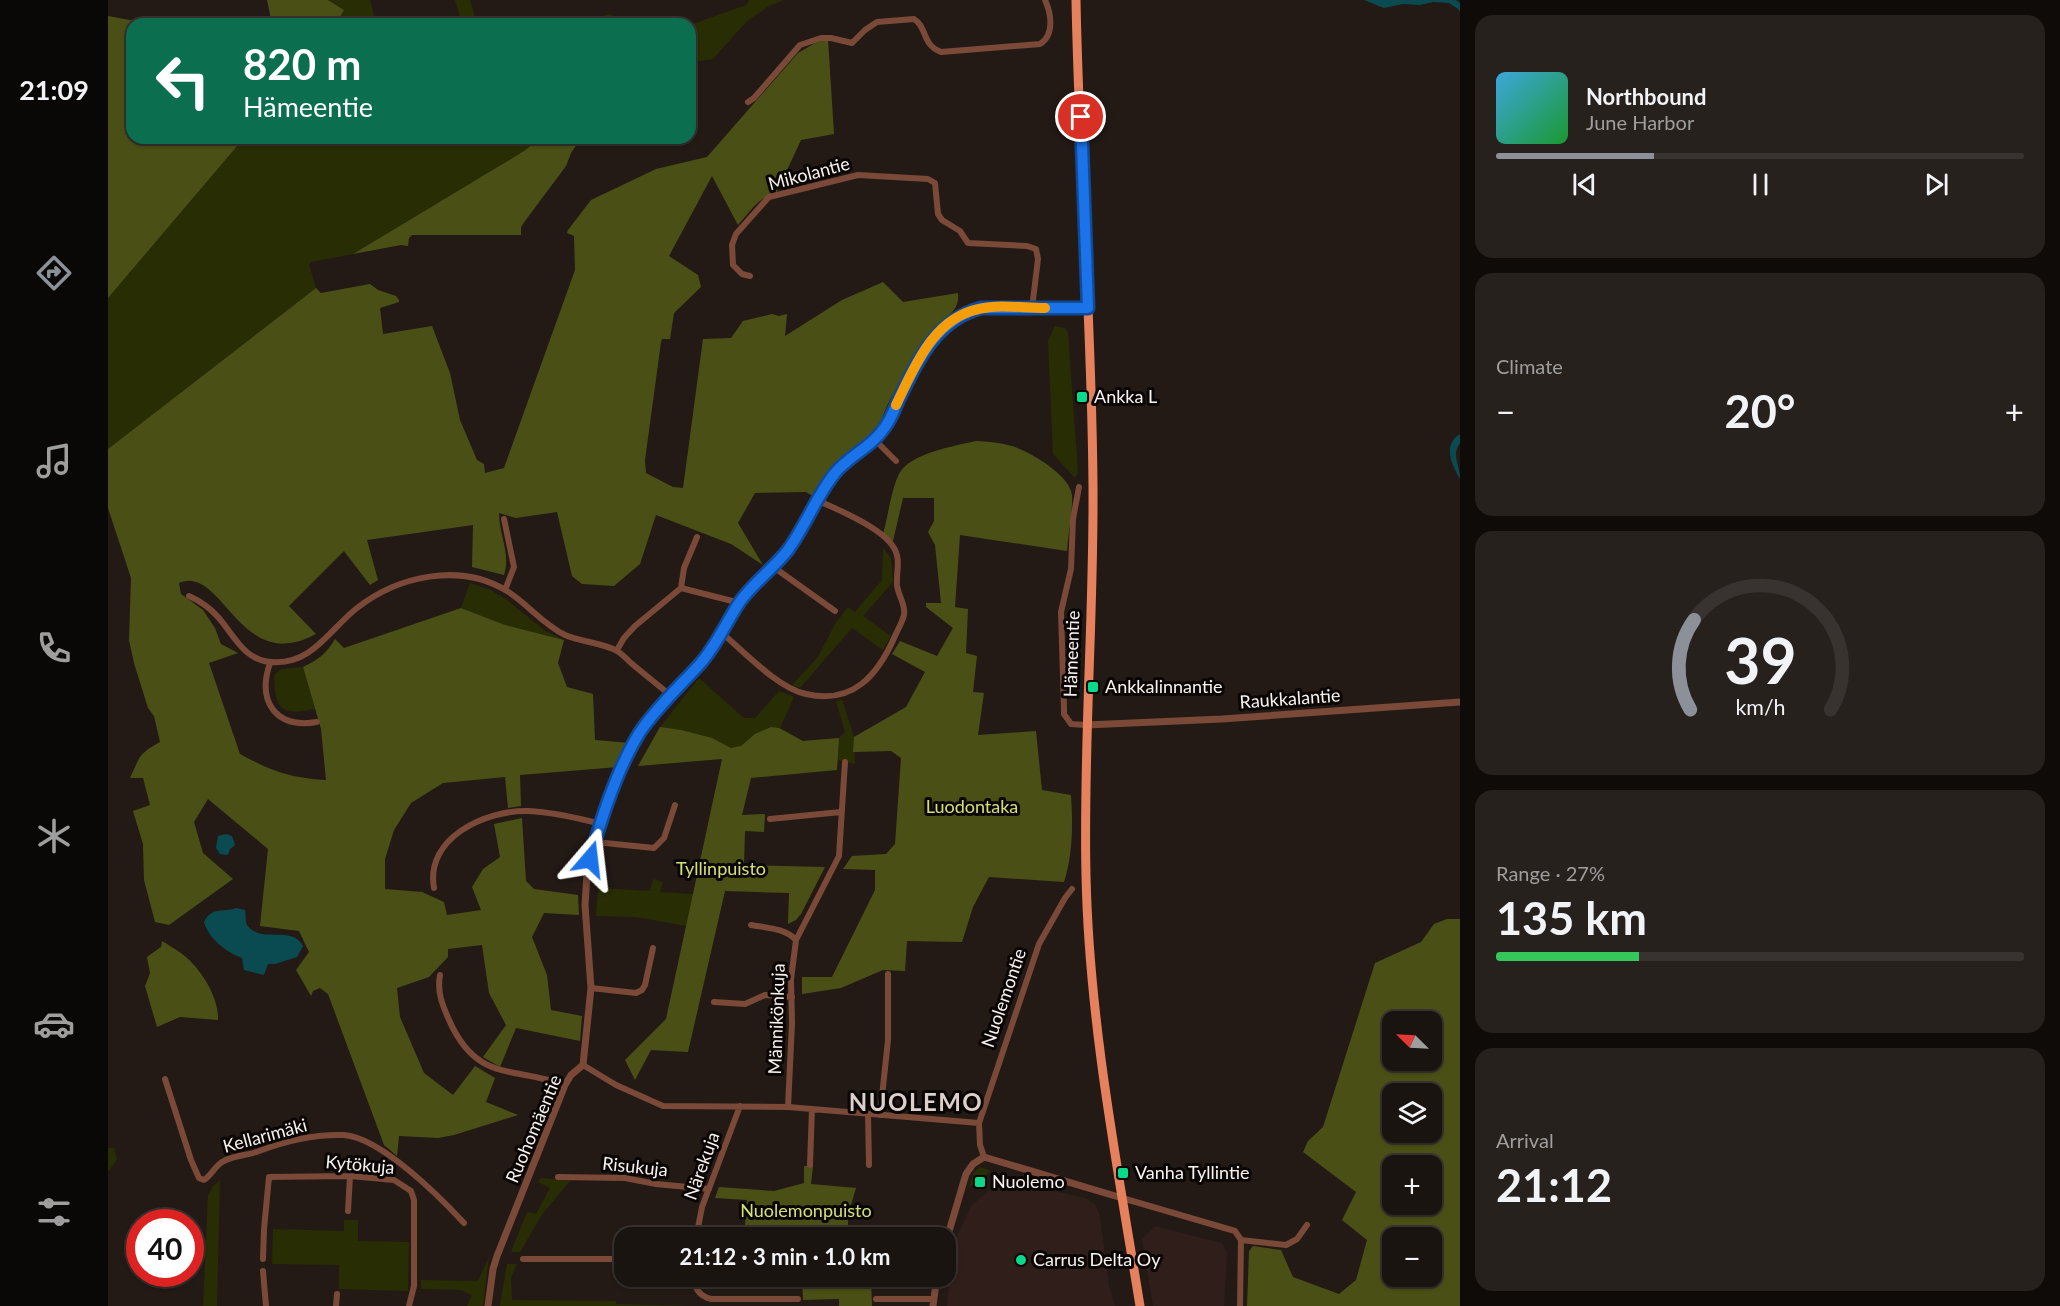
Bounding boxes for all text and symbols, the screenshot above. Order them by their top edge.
text: 820 m [243,39,361,89]
icon: left [144,42,222,120]
text: 21:09 [19,73,89,106]
text: Northbound [1586,83,1706,110]
text: Hämeentie [243,90,373,123]
pin [1055,91,1106,142]
icon: arrive [1064,100,1097,133]
text: June Harbor [1586,110,1694,134]
street label: Mikolantie [766,152,852,194]
icon: previous [1568,168,1601,201]
icon: pause [1744,168,1777,201]
icon: next [1920,168,1953,201]
icon: directions [33,252,75,294]
text: Climate [1496,354,1563,378]
text: 20° [1725,384,1795,438]
place label: Ankka L [1094,385,1157,407]
marker: Ankka L [1075,390,1089,404]
text: − [1496,391,1515,431]
text: + [2005,391,2024,431]
icon: music [33,440,75,482]
street label: Hämeentie [1058,610,1084,698]
text: 39 [1724,622,1796,697]
icon: phone [33,627,75,669]
place label: Ankkalinnantie [1105,675,1223,697]
marker: Ankkalinnantie [1086,680,1100,694]
street label: Raukkalantie [1239,684,1341,713]
text: km/h [1735,694,1785,720]
park label: Luodontaka [926,795,1018,817]
icon: climate [33,815,75,857]
position arrow [558,827,622,891]
park label: Tyllinpuisto [676,857,766,879]
text: Range · 27% [1496,861,1605,885]
text: 135 km [1496,891,1647,945]
street label: Nuolemontie [976,945,1030,1050]
street label: Männikönkuja [763,963,789,1075]
icon: car [33,1003,75,1045]
north arrow [1382,1011,1442,1071]
map controls [1382,1011,1442,1287]
street label: Ruohomäentie [500,1071,566,1186]
button: layers [1382,1083,1442,1143]
district label: NUOLEMO [849,1087,983,1116]
street label: Kellarimäki [220,1113,309,1157]
text: Arrival [1496,1128,1554,1152]
street label: Närekuja [679,1129,723,1203]
street label: Kytökuja [325,1150,396,1178]
street label: Risukuja [601,1152,669,1180]
button: + [1382,1155,1442,1215]
text: 21:12 [1496,1158,1612,1212]
place label: Vanha Tyllintie [1135,1161,1250,1183]
marker: Vanha Tyllintie [1116,1166,1130,1180]
place label: Nuolemo [992,1170,1065,1192]
marker: Nuolemo [973,1175,987,1189]
icon: filters [33,1191,75,1233]
park label: Nuolemonpuisto [740,1199,872,1221]
speed limit sign: 40 [126,1209,204,1287]
button: − [1382,1227,1442,1287]
text: 21:12 · 3 min · 1.0 km [680,1243,890,1270]
place label: Carrus Delta Oy [1033,1248,1161,1270]
marker: Carrus Delta Oy [1014,1253,1028,1267]

